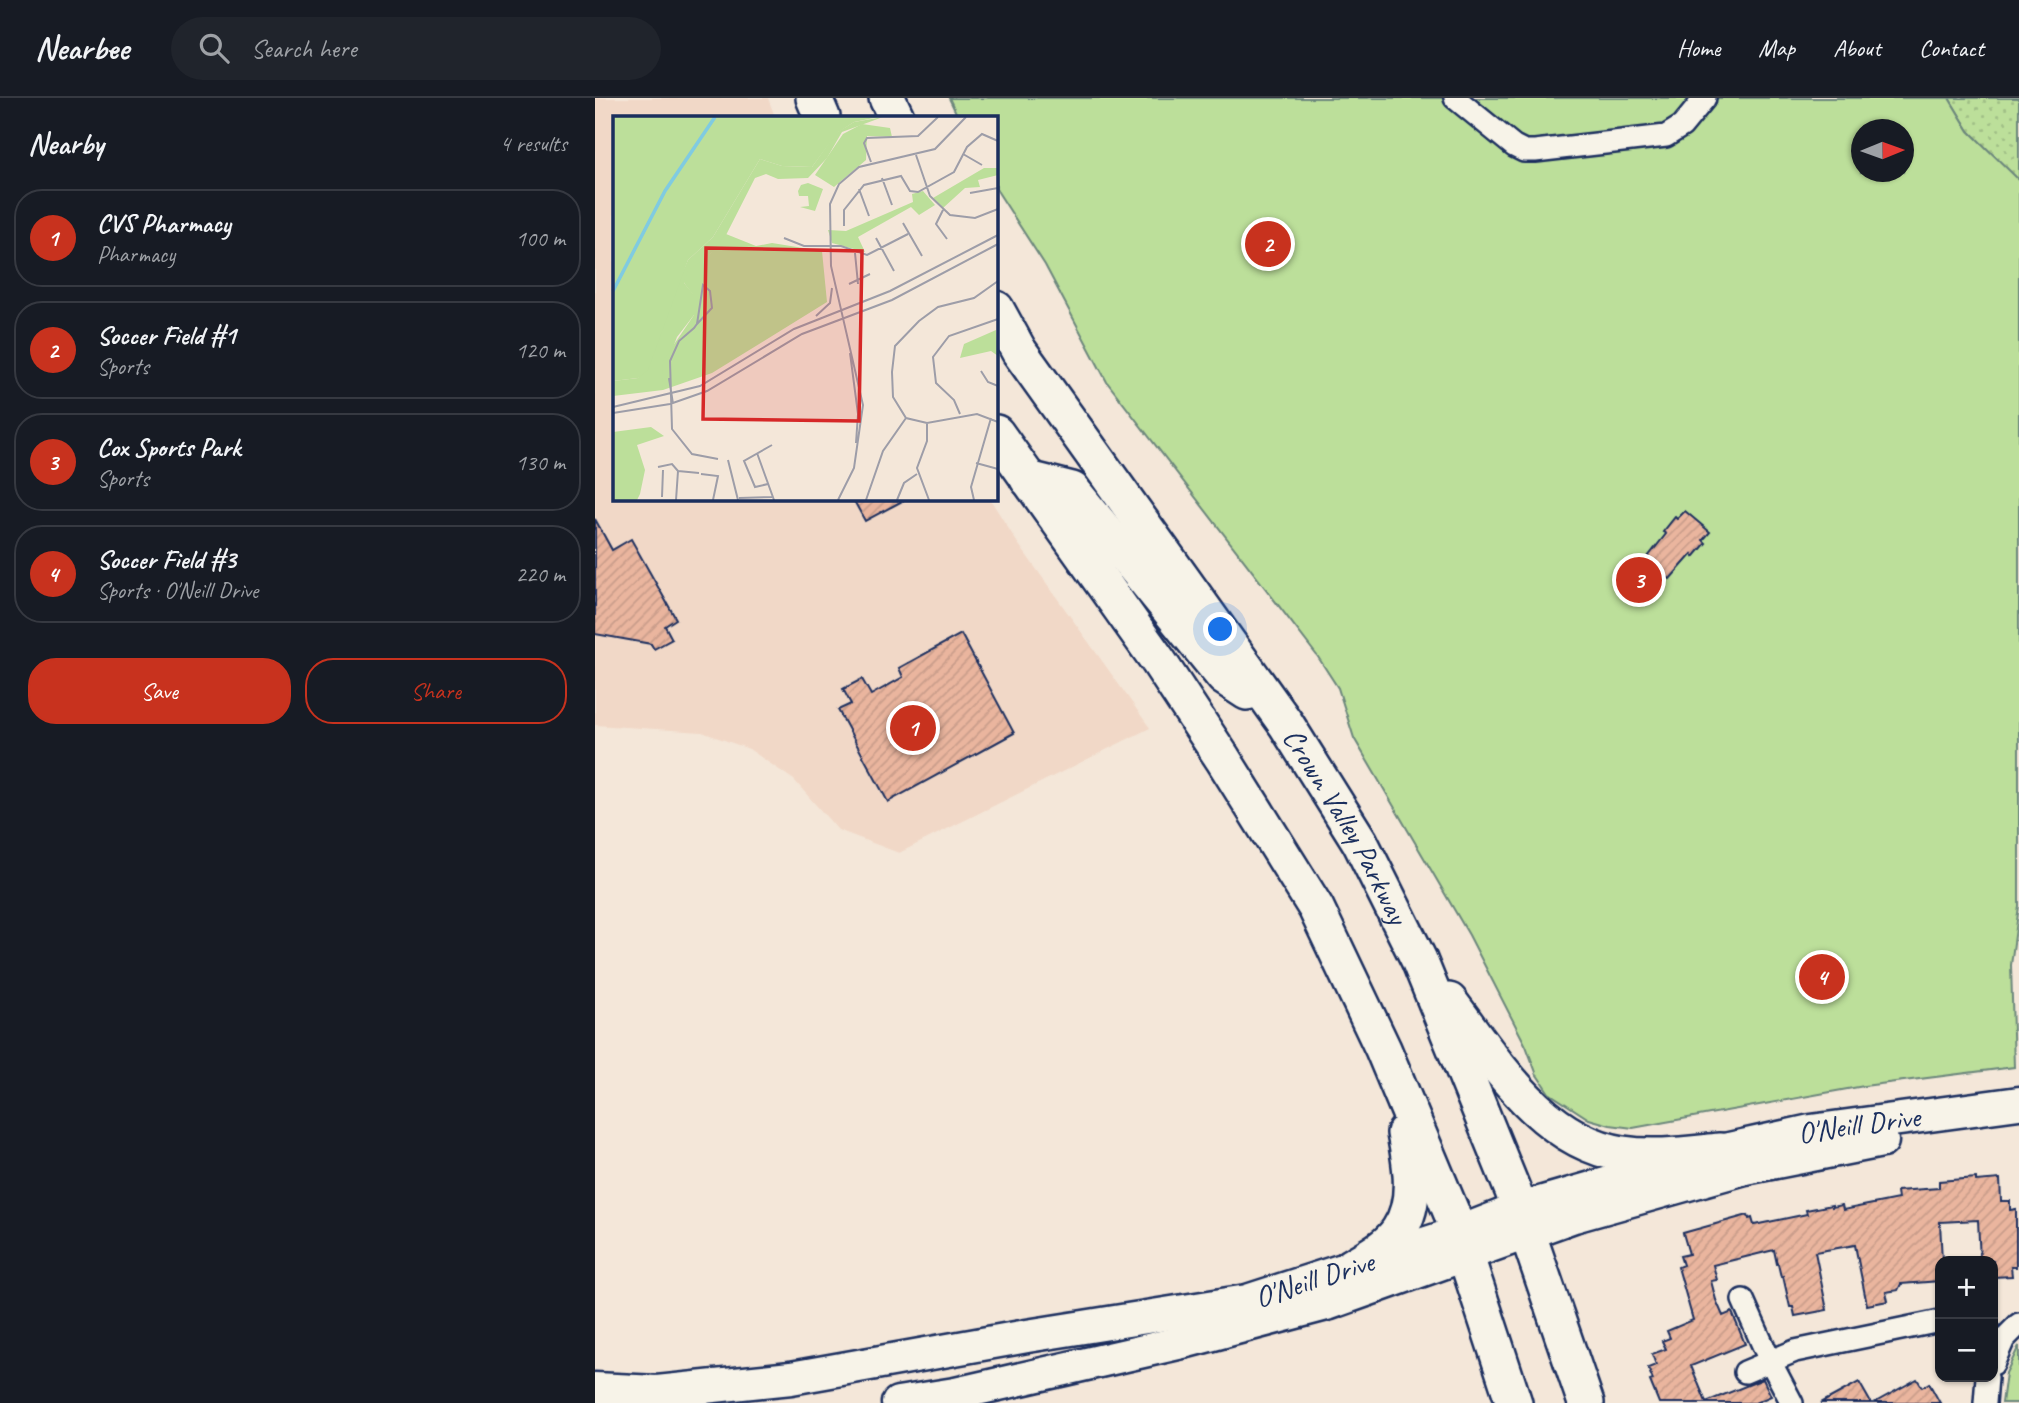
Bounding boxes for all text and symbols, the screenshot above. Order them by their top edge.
search box [171,17,661,80]
text: Nearbee [35,27,129,69]
icon: search [195,29,233,67]
text: Search here [251,32,357,65]
text: Home [1677,33,1720,63]
text: Map [1758,33,1795,63]
text: About [1833,33,1881,63]
text: Contact [1919,33,1984,63]
inset map [613,116,997,500]
north arrow [1851,119,1914,182]
text: Nearby [28,125,104,163]
text: 4 results [500,129,567,158]
text: CVS Pharmacy [97,207,231,240]
pin: 2 [1245,218,1291,270]
text: 1 [48,224,58,253]
text: 100 m [516,224,565,253]
text: Pharmacy [97,240,175,269]
text: Soccer Field #1 [97,319,236,352]
text: 2 [48,336,58,365]
text: 120 m [516,336,565,365]
text: Sports [97,352,149,381]
text: Cox Sports Park [97,431,241,464]
text: 3 [48,448,58,477]
text: 130 m [516,448,565,477]
text: Sports [97,464,149,493]
text: Soccer Field #3 [97,543,236,576]
pin: 3 [1616,554,1662,606]
text: 4 [48,560,58,589]
text: 220 m [516,560,565,589]
text: Sports · O'Neill Drive [97,576,258,605]
your location [1203,612,1237,646]
button: Save [28,658,291,724]
button: Share [305,658,567,724]
pin: 1 [890,702,936,754]
street label: Crown Valley Parkway [1274,721,1418,933]
pin: 4 [1799,951,1845,1003]
street label: O'Neill Drive [1794,1097,1924,1152]
street label: O'Neill Drive [1250,1242,1381,1316]
map controls [1935,1256,1998,1382]
button: + [1935,1256,1998,1319]
button: − [1935,1319,1998,1382]

